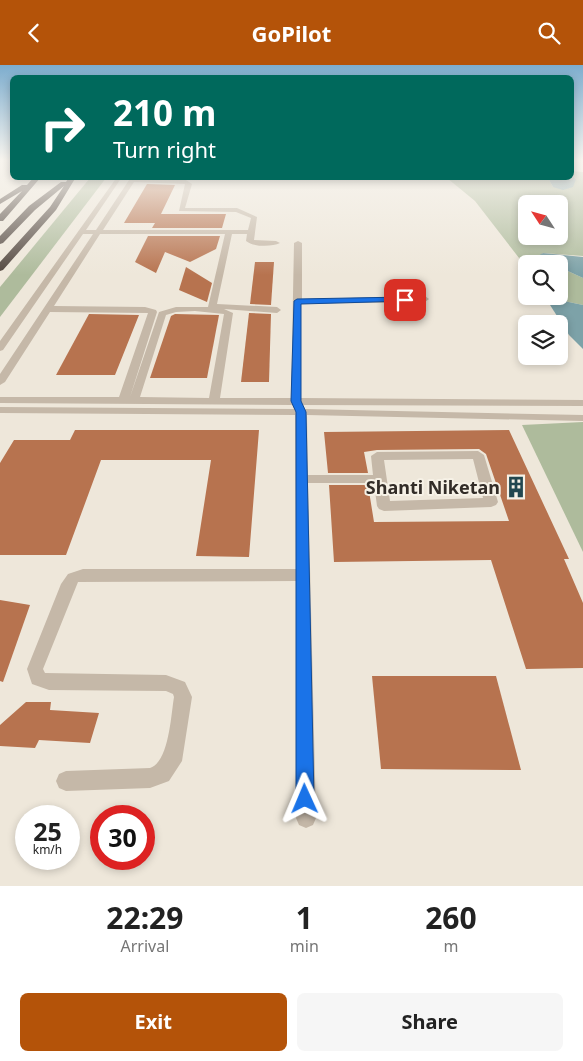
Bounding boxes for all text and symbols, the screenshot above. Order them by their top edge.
text: GoPilot [252,18,331,48]
icon: back [20,19,48,47]
icon: search [535,19,563,47]
text: 210 m [113,89,216,136]
icon: right [30,95,95,160]
text: Turn right [113,134,216,164]
north arrow [518,195,568,245]
map controls [518,195,568,365]
button: search [518,255,568,305]
pin [384,279,426,321]
icon: arrive [391,286,419,314]
button: layers [518,315,568,365]
building icon: Shanti Niketan [503,474,529,500]
place label: Shanti Niketan [366,475,500,499]
position arrow [278,772,330,824]
speed limit sign: 30 [90,805,155,870]
text: 25 [33,814,62,848]
text: km/h [33,841,62,858]
text: 22:29 [106,897,183,938]
text: 1 [296,897,313,938]
text: 260 [425,897,477,938]
text: Arrival [120,935,169,957]
text: min [290,935,319,957]
text: m [443,935,458,957]
button: Exit [20,993,287,1051]
button: Share [297,993,563,1051]

